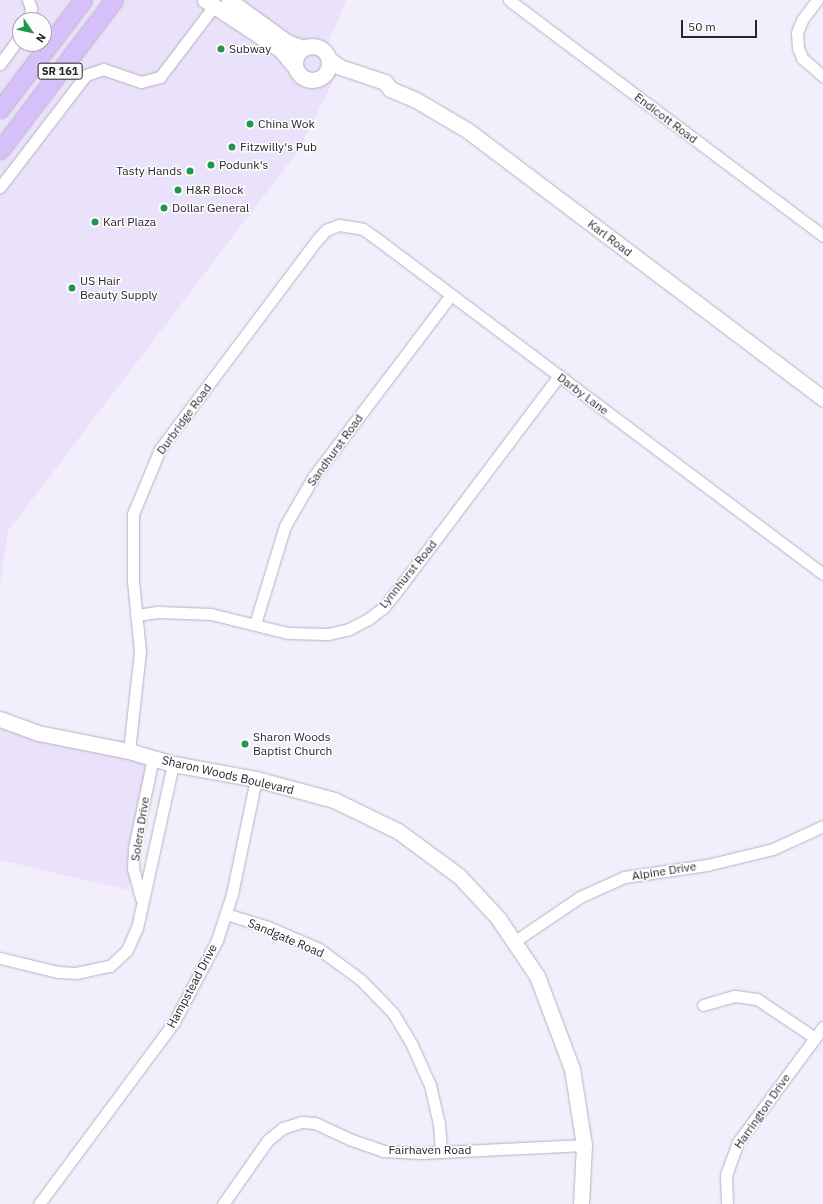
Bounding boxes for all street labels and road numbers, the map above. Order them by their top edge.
road number: SR 161 [37,62,83,80]
street label: Endicott Road [632,90,700,146]
street label: Karl Road [585,217,635,259]
street label: Darby Lane [555,370,611,418]
street label: Durbridge Road [154,381,214,457]
street label: Sandhurst Road [304,411,366,489]
street label: Lynnhurst Road [376,537,440,611]
street label: Sharon Woods Boulevard [161,753,295,797]
street label: Solera Drive [128,796,152,862]
street label: Alpine Drive [631,859,697,883]
street label: Sandgate Road [246,916,326,960]
street label: Hampstead Drive [164,942,220,1030]
street label: Harrington Drive [731,1071,793,1151]
street label: Fairhaven Road [389,1143,471,1157]

